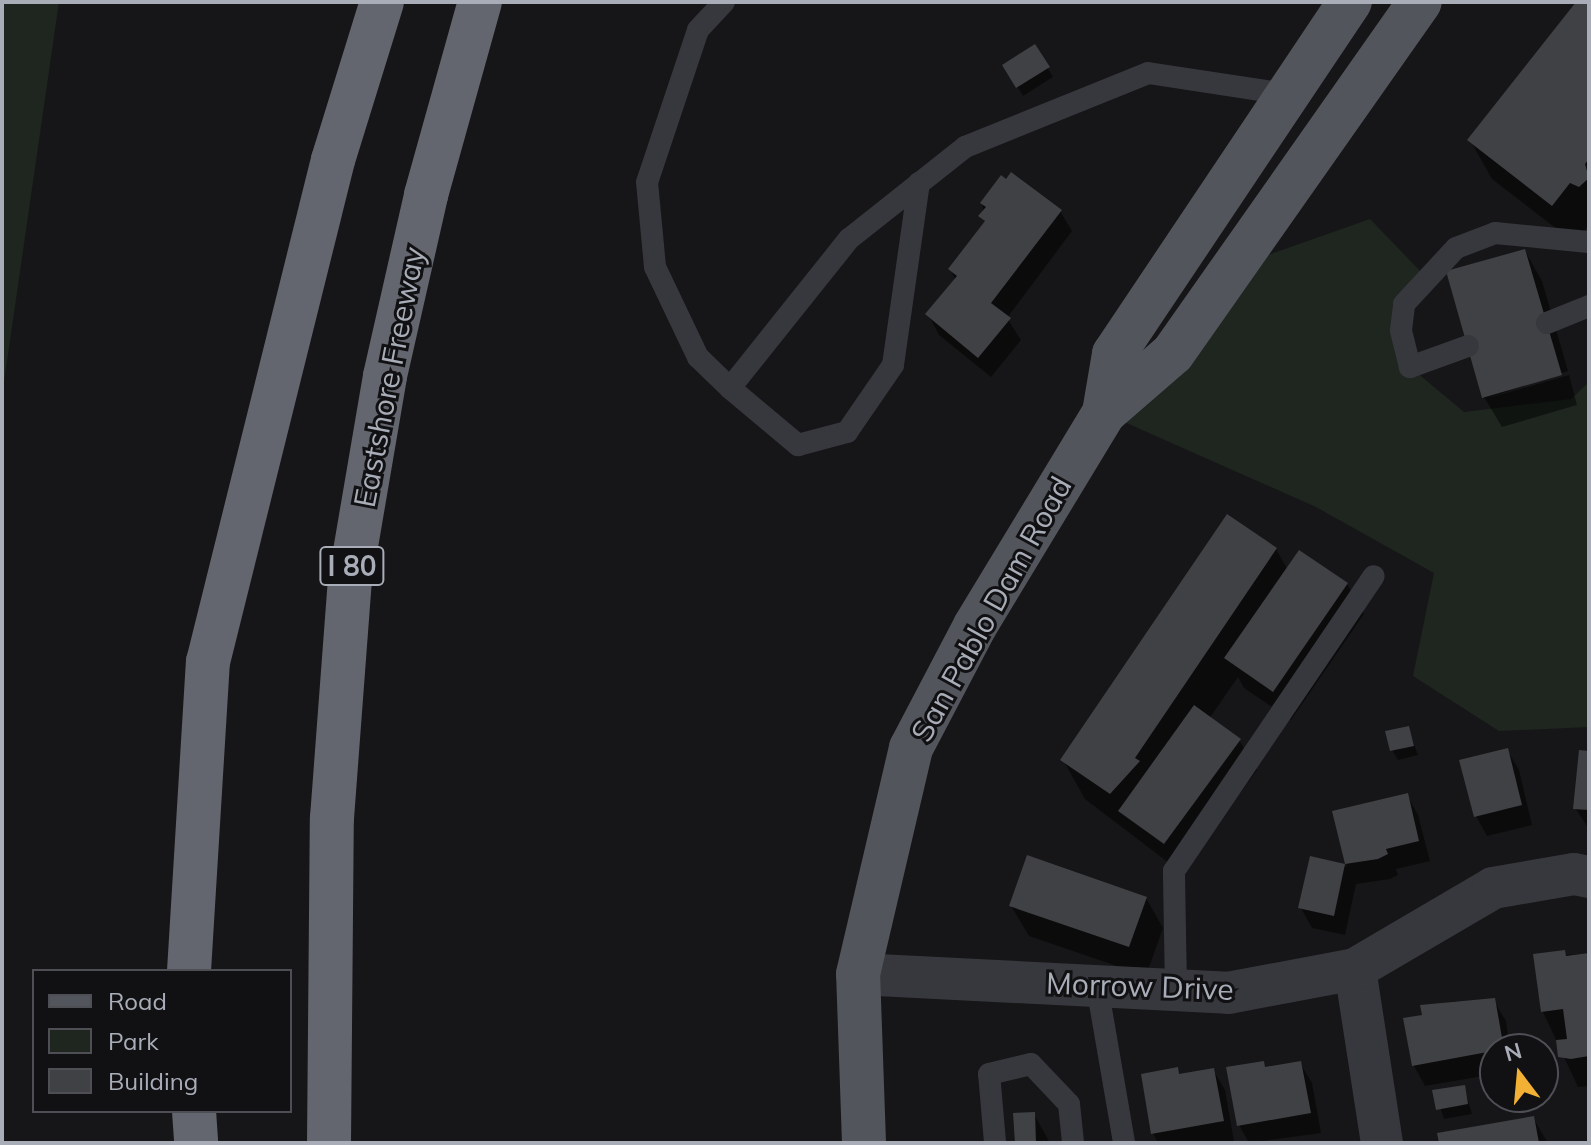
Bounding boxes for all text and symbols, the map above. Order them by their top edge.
street label: Eastshore Freeway [346,244,432,510]
street label: San Pablo Dam Road [903,470,1079,748]
road number: I 80 [318,542,386,590]
street label: Morrow Drive [1046,965,1234,1007]
legend [32,969,292,1113]
text: Road [108,986,167,1016]
text: Park [108,1026,159,1056]
north arrow [1479,1033,1559,1113]
text: N [1501,1036,1525,1068]
text: Building [108,1066,198,1096]

